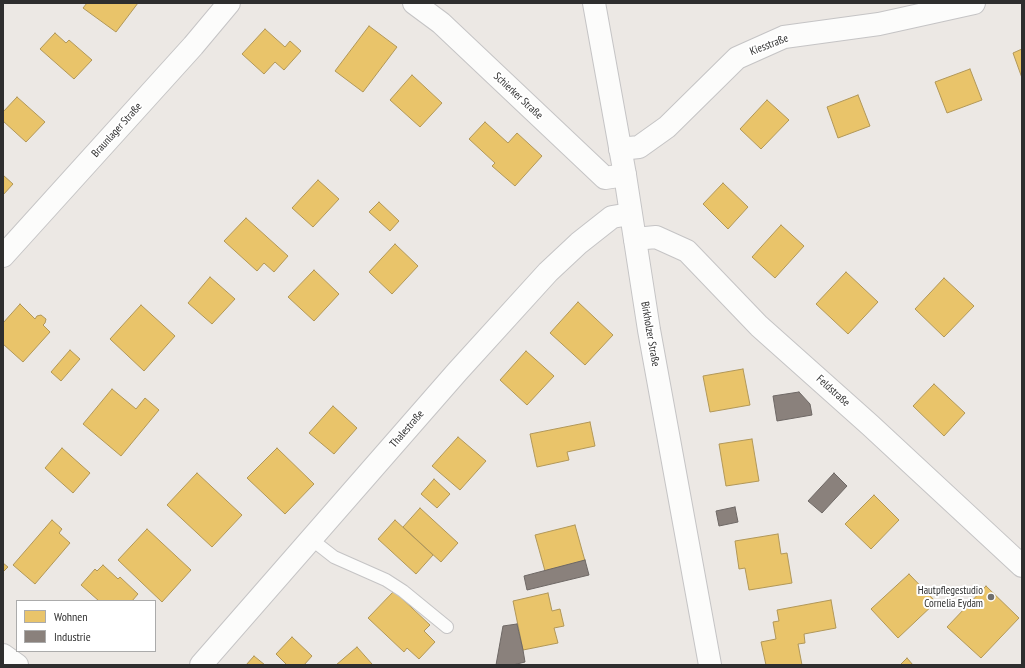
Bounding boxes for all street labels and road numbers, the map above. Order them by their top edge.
street label: Kiesstraße [748,32,790,58]
street label: Schierker Straße [491,70,545,122]
street label: Braunlager Straße [89,100,145,160]
street label: Birkholzer Straße [638,300,662,368]
street label: Feldstraße [814,373,852,409]
street label: Thalestraße [387,408,427,450]

